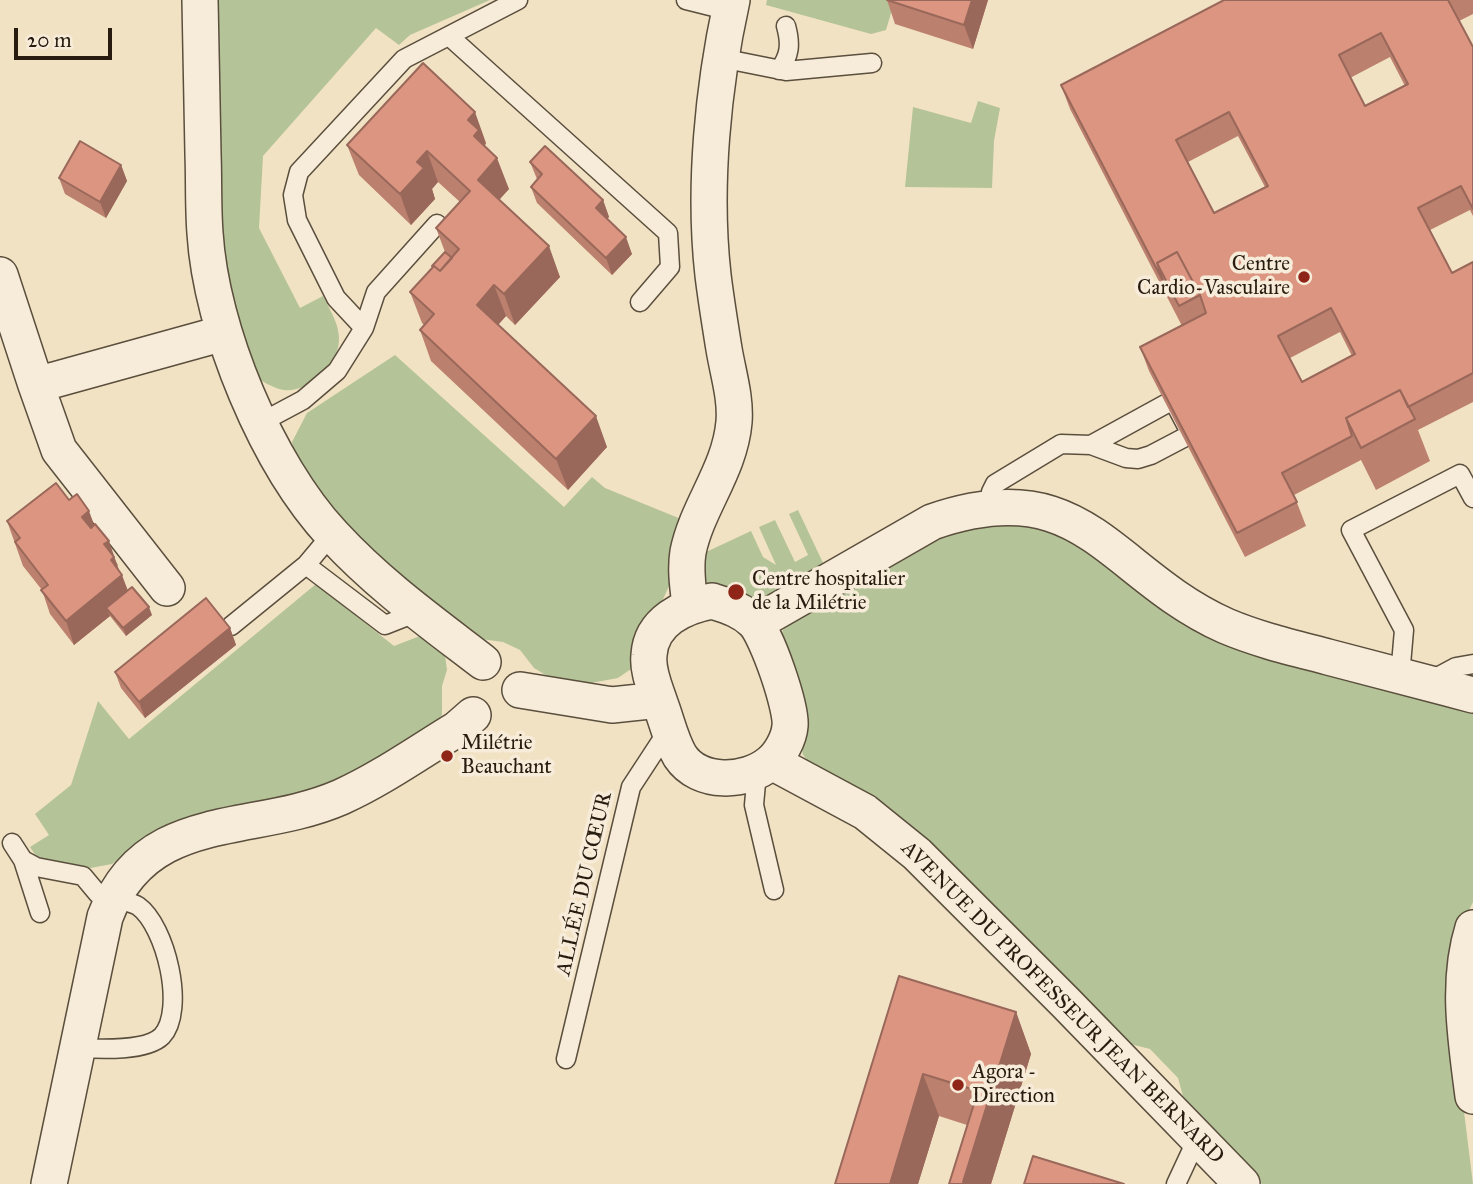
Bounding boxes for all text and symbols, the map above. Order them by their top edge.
scale bar [18,14,116,58]
text: 20 m [27,27,72,53]
place label: Centre Cardio-Vasculaire [1137,252,1290,302]
marker: Centre Cardio-Vasculaire [1296,269,1312,285]
place label: Centre hospitalier de la Milétrie [752,567,905,617]
marker: Centre hospitalier de la Milétrie [726,582,746,602]
place label: Milétrie Beauchant [461,731,552,781]
marker: Milétrie Beauchant [439,748,455,764]
street label: ALLÉE DU CŒUR [552,790,618,978]
street label: AVENUE DU PROFESSEUR JEAN BERNARD [895,836,1229,1170]
place label: Agora - Direction [972,1060,1055,1110]
marker: Agora - Direction [950,1077,966,1093]

